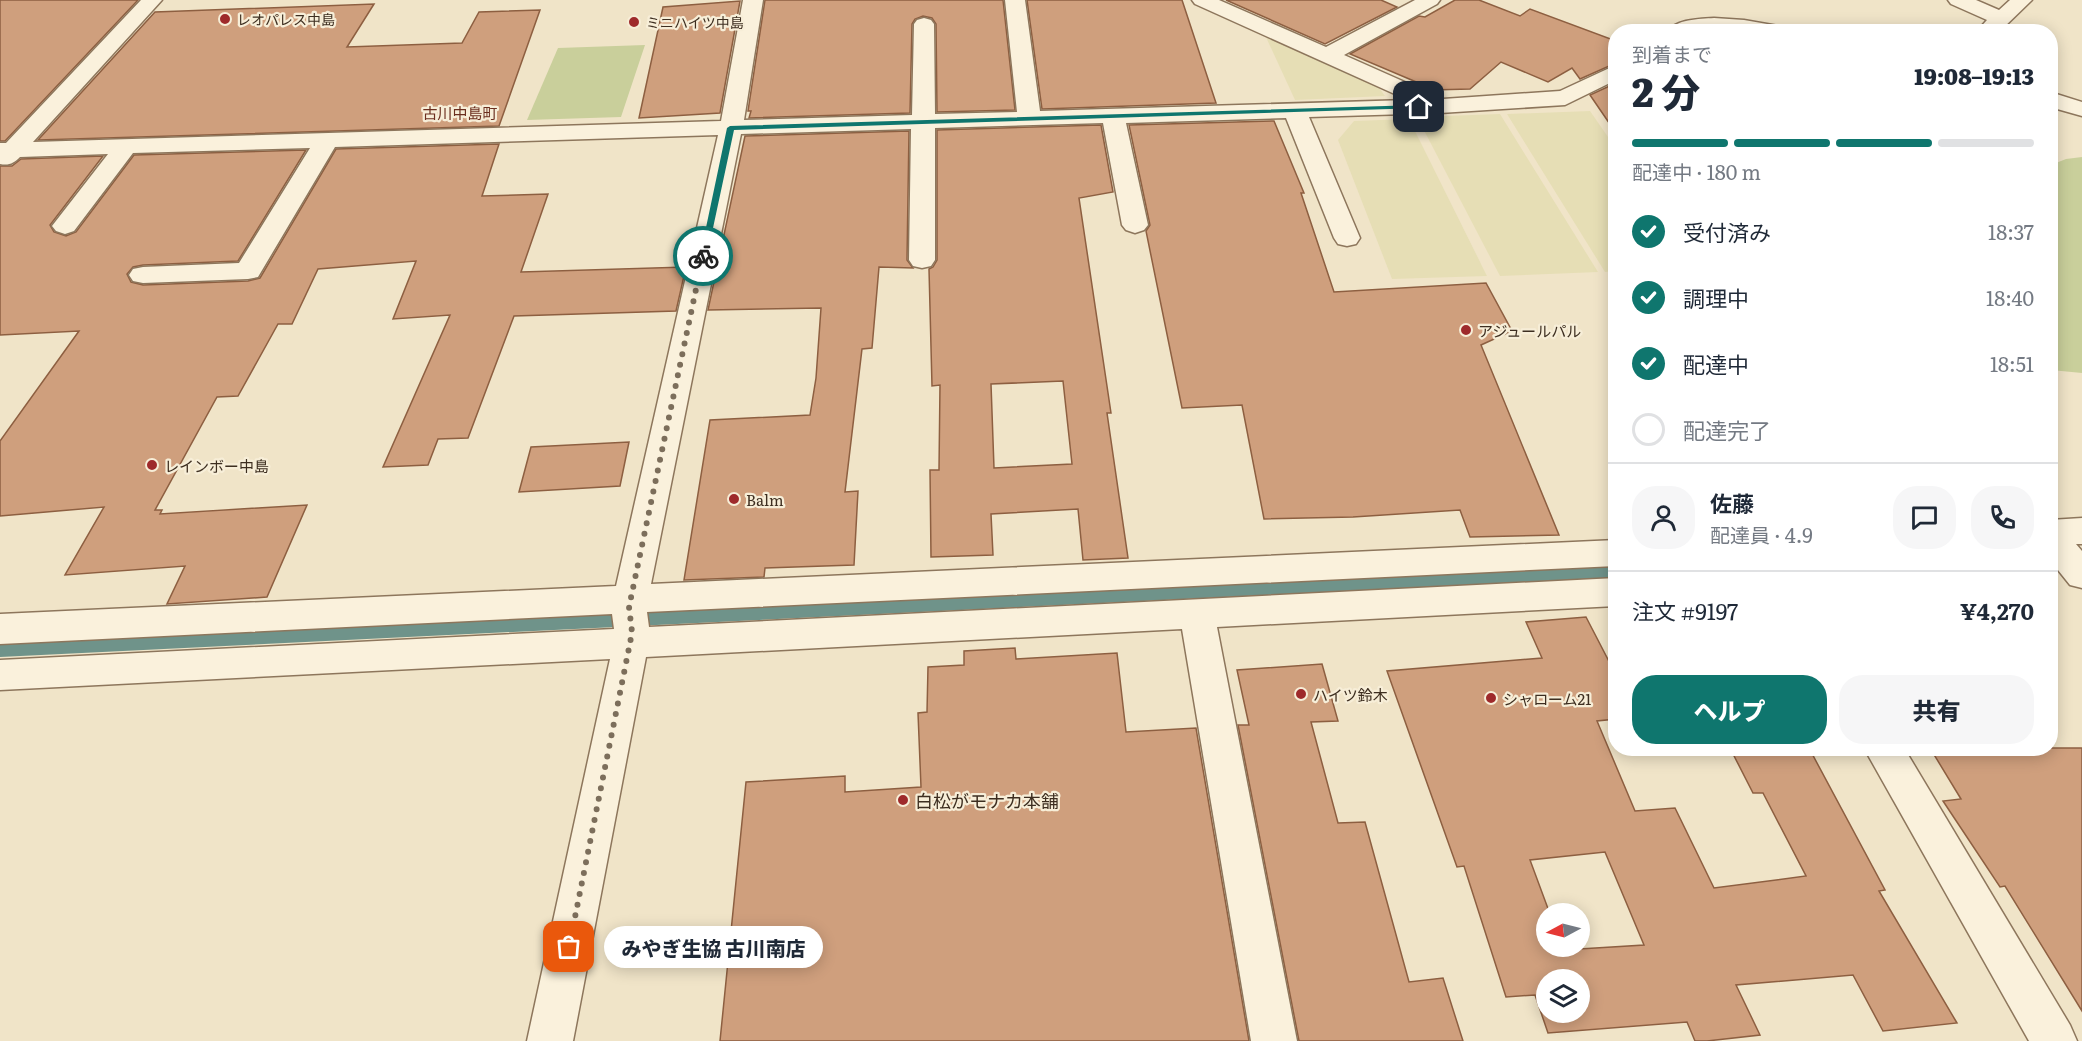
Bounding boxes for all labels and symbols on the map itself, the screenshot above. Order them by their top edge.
place label: レオパレス中島 [237,9,335,29]
marker: レオパレス中島 [218,12,232,26]
place label: ミニハイツ中島 [646,12,744,32]
marker: ミニハイツ中島 [627,15,641,29]
pin [1393,81,1444,132]
district label: 古川中島町 [422,101,498,124]
courier [673,226,733,286]
place label: アジュールパル [1478,319,1581,342]
marker: アジュールパル [1459,323,1473,337]
place label: レインボー中島 [164,454,269,477]
marker: レインボー中島 [145,458,159,472]
place label: Balm [746,488,784,511]
marker: Balm [727,492,741,506]
place label: ハイツ鈴木 [1313,683,1388,706]
marker: ハイツ鈴木 [1294,687,1308,701]
place label: シャローム21 [1503,687,1591,710]
marker: シャローム21 [1484,691,1498,705]
place label: 白松がモナカ本舗 [915,787,1059,814]
marker: 白松がモナカ本舗 [896,793,910,807]
north arrow [1536,903,1590,957]
pin [543,921,594,972]
callout: みやぎ生協 古川南店 [605,926,824,968]

